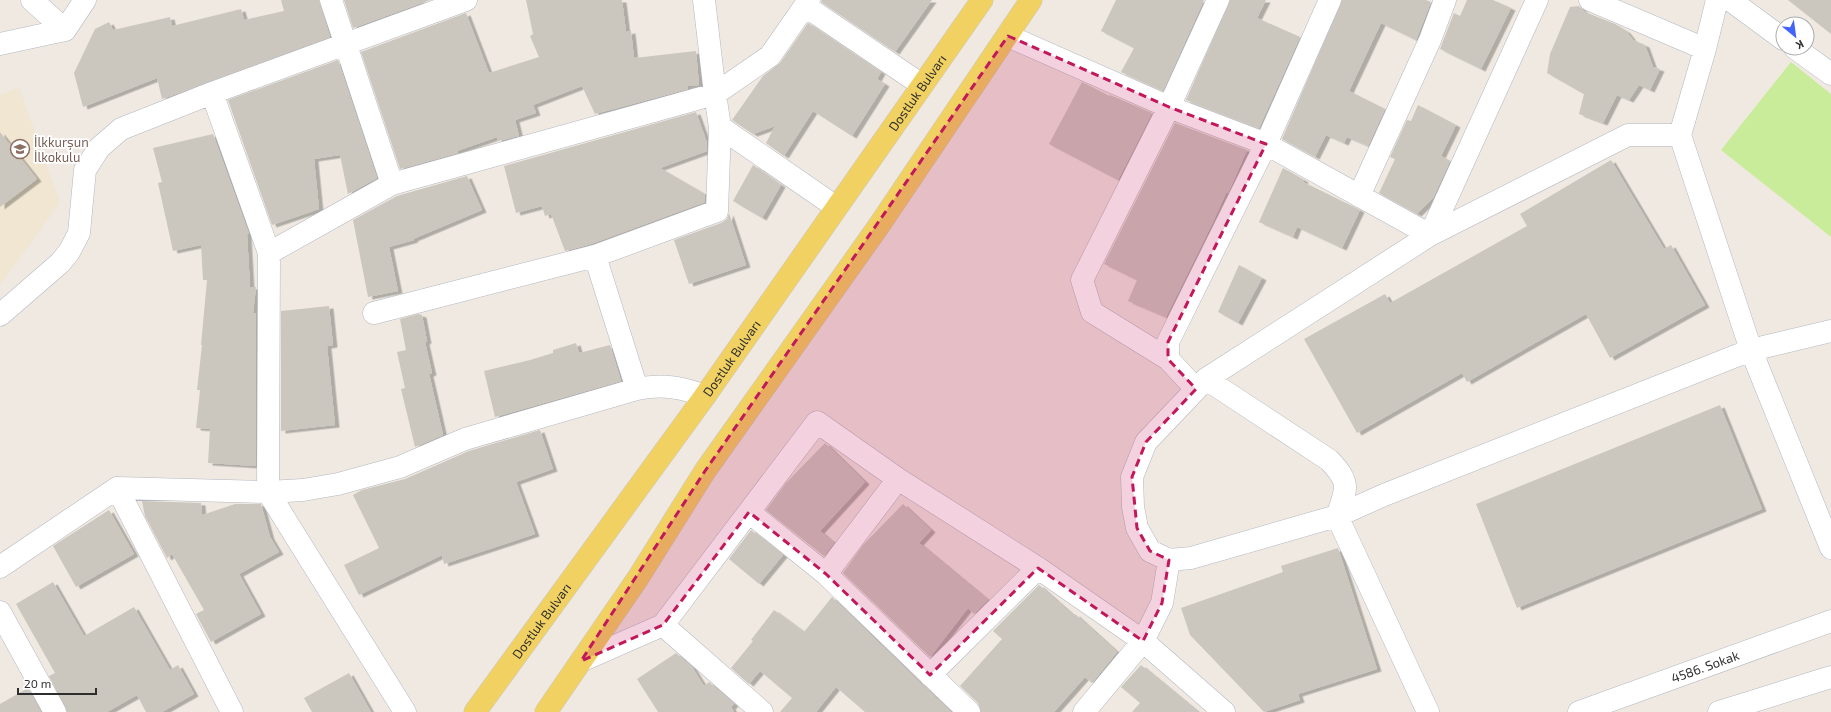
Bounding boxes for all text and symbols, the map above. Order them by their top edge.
north arrow [1775,16,1815,56]
text: K [1794,38,1806,53]
street label: Dostluk Bulvarı [885,51,949,134]
place label: İlkkurşun İlkokulu [34,134,89,165]
school or university icon: İlkkurşun İlkokulu [9,138,31,160]
street label: Dostluk Bulvarı [699,317,764,400]
street label: Dostluk Bulvarı [509,580,574,662]
street label: 4586. Sokak [1669,647,1742,686]
scale bar [18,670,96,696]
text: 20 m [24,676,51,690]

